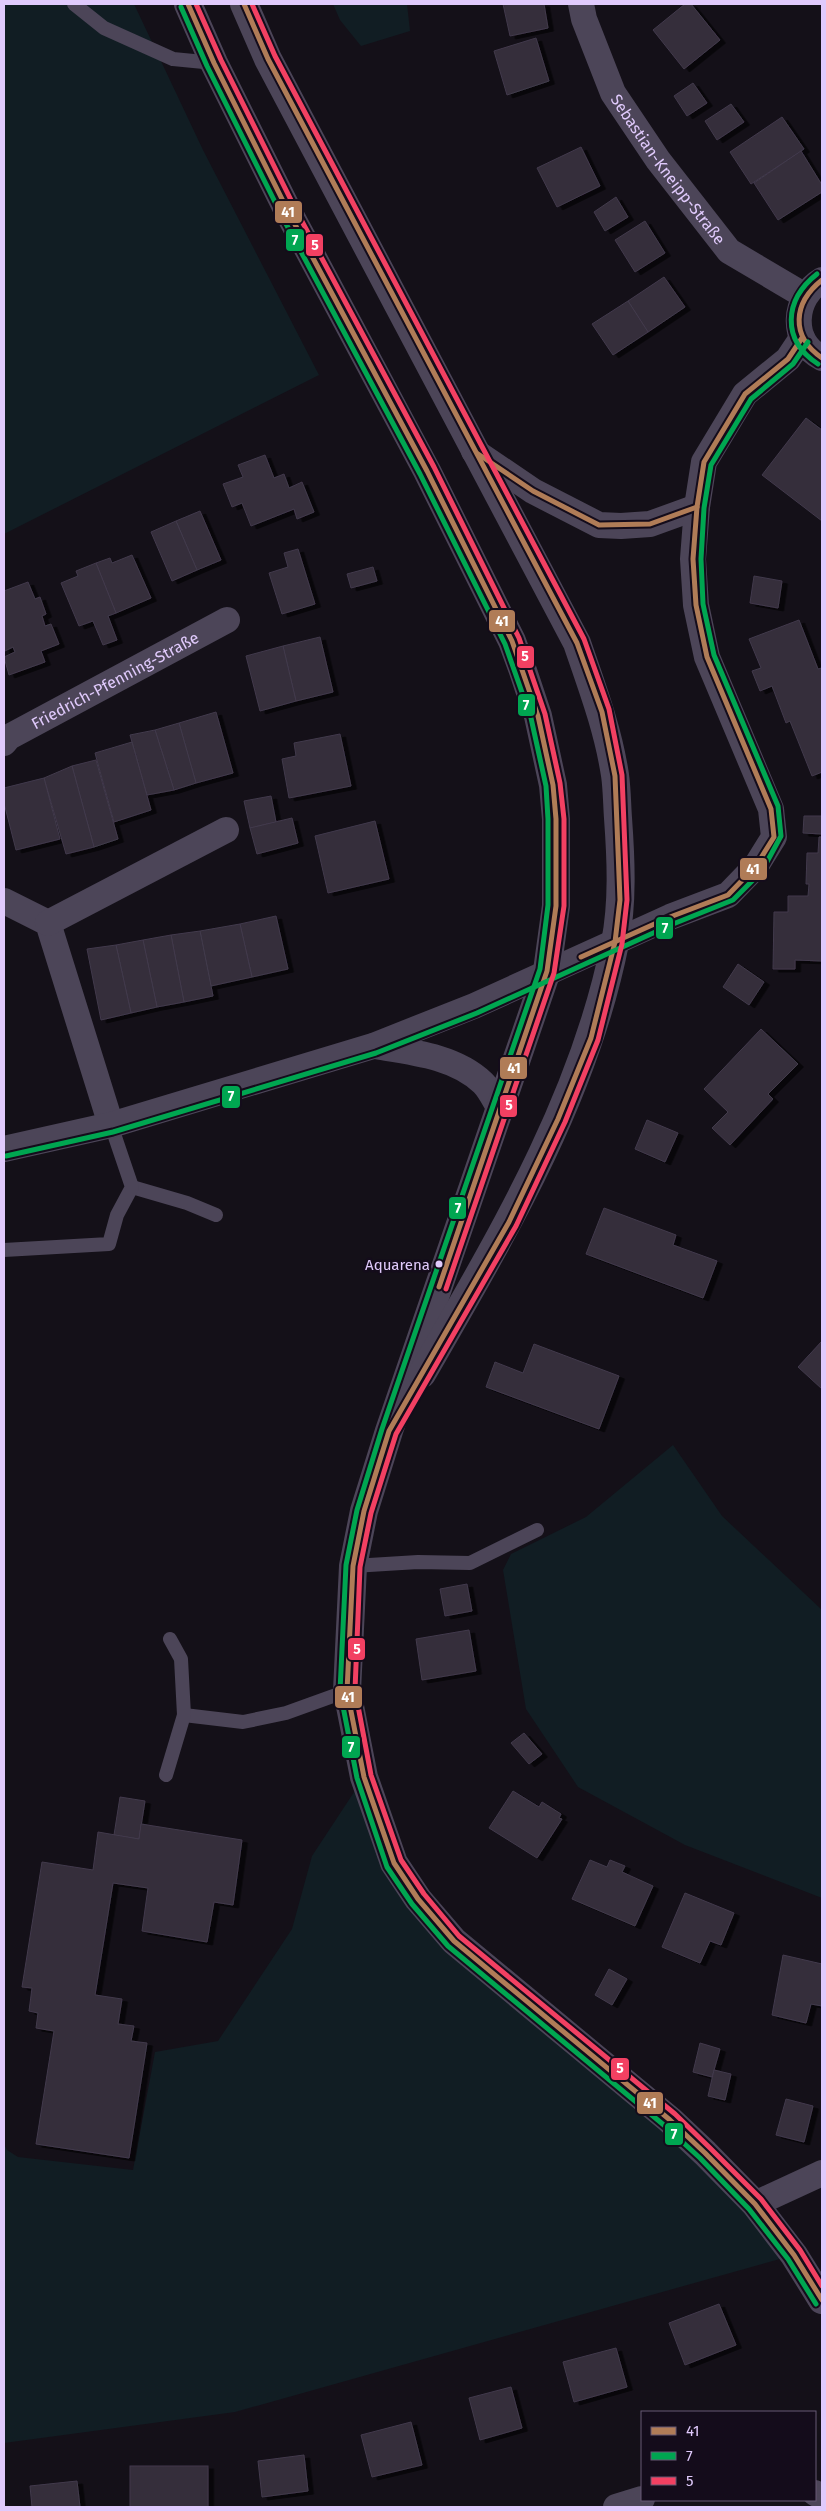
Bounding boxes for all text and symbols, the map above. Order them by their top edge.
street label: Sebastian-Kneipp-Straße [607,91,729,248]
line badge: 41 [274,200,303,224]
text: 41 [281,204,295,221]
line badge: 7 [285,228,305,252]
text: 7 [292,232,299,249]
line badge: 5 [305,233,324,257]
text: 5 [311,237,319,254]
line badge: 41 [488,609,516,633]
text: 41 [495,613,509,630]
street label: Friedrich-Pfenning-Straße [28,628,202,733]
line badge: 5 [516,645,535,669]
text: 5 [521,648,529,665]
line badge: 7 [517,693,536,717]
text: 7 [523,697,530,714]
line badge: 41 [739,857,768,881]
text: 41 [746,861,760,878]
line badge: 7 [655,916,674,940]
text: 7 [662,920,669,937]
line badge: 41 [499,1056,528,1080]
text: 41 [507,1060,521,1077]
line badge: 7 [221,1085,241,1109]
text: 7 [228,1088,235,1105]
line badge: 5 [499,1094,518,1118]
text: 5 [505,1097,513,1114]
line badge: 7 [448,1196,467,1220]
text: 7 [455,1200,462,1217]
place label: Aquarena [365,1256,430,1274]
marker: Aquarena [434,1259,444,1269]
line badge: 5 [347,1637,366,1661]
text: 5 [353,1641,361,1658]
line badge: 41 [334,1685,363,1709]
text: 41 [341,1689,355,1706]
line badge: 7 [341,1735,361,1759]
text: 7 [348,1739,355,1756]
line badge: 5 [610,2057,630,2081]
text: 5 [616,2060,624,2077]
line badge: 41 [636,2091,664,2115]
text: 41 [643,2095,657,2112]
line badge: 7 [664,2122,684,2146]
text: 7 [671,2126,678,2143]
legend [641,2411,816,2501]
text: 41 [686,2422,700,2440]
text: 7 [686,2447,693,2465]
text: 5 [686,2472,694,2490]

